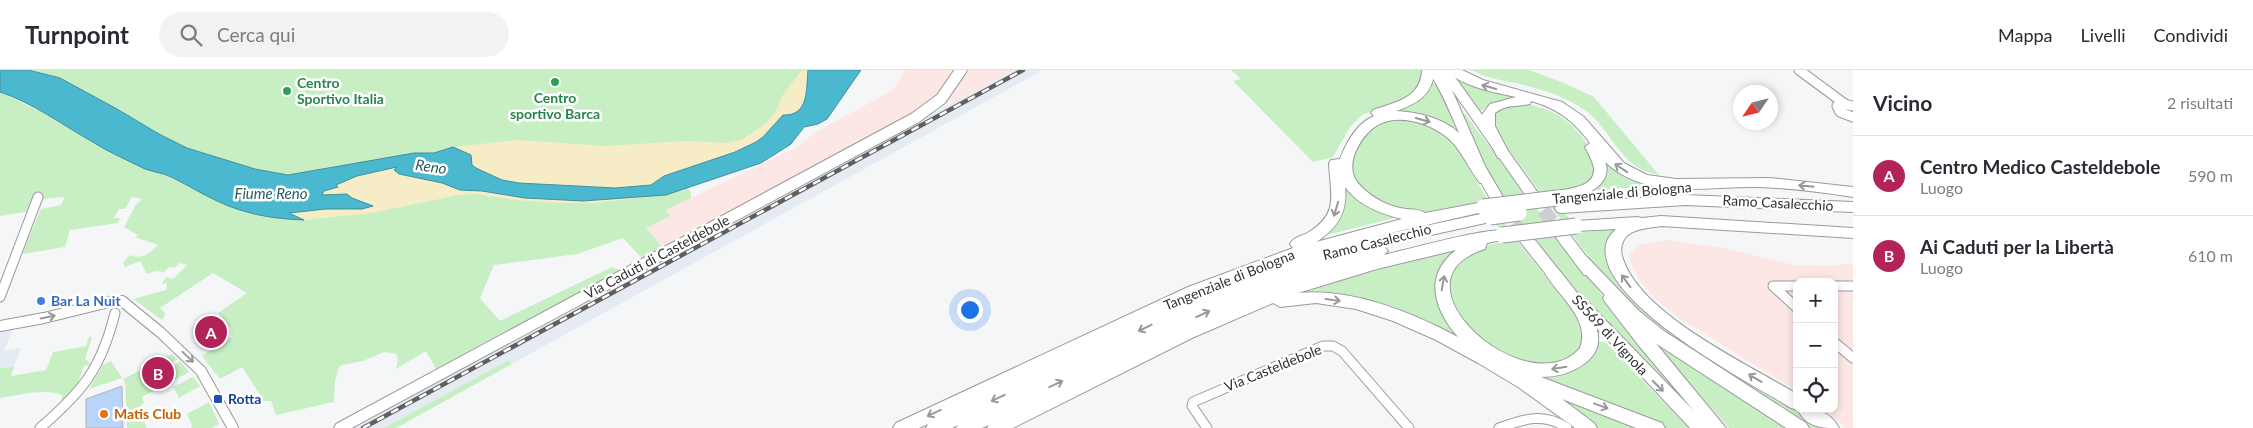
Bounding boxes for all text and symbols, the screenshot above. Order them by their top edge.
search box [159,12,509,57]
text: Turnpoint [25,20,129,49]
icon: search [177,21,205,49]
text: Cerca qui [217,23,295,46]
text: Mappa [1998,24,2053,46]
text: Livelli [2081,24,2125,46]
text: Condividi [2153,24,2228,46]
place label: Centro Sportivo Italia [297,74,384,107]
marker: Centro sportivo Barca [549,76,561,88]
one-way arrow [1481,81,1497,91]
marker: Centro Sportivo Italia [281,85,293,97]
north arrow [1733,85,1778,130]
place label: Centro sportivo Barca [510,89,600,122]
text: Vicino [1873,90,1932,115]
text: 2 risultati [2167,93,2233,112]
one-way arrow [1415,116,1431,126]
water label: Reno [414,155,448,177]
text: Centro Medico Casteldebole [1920,155,2160,178]
one-way arrow [1614,163,1628,173]
text: A [1883,166,1895,185]
text: 590 m [2188,166,2233,185]
street label: Tangenziale di Bologna [1552,178,1692,207]
text: Luogo [1920,178,1963,197]
one-way arrow [1799,181,1815,191]
water label: Fiume Reno [235,184,308,202]
street label: Ramo Casalecchio [1722,191,1834,214]
one-way arrow [1331,201,1341,217]
street label: Via Caduti di Casteldebole [581,211,732,302]
street label: Ramo Casalecchio [1321,220,1433,263]
text: Ai Caduti per la Libertà [1920,235,2114,258]
street label: Tangenziale di Bologna [1161,245,1297,314]
text: B [1884,246,1894,265]
text: 610 m [2188,246,2233,265]
text: Luogo [1920,258,1963,277]
one-way arrow [1621,274,1631,288]
one-way arrow [1439,276,1449,292]
map controls [1793,278,1838,413]
button: + [1793,278,1838,323]
street label: SS569 di Vignola [1569,291,1652,378]
place label: Bar La Nuit [51,292,121,309]
marker: Bar La Nuit [35,295,47,307]
one-way arrow [1325,295,1341,305]
your location [957,297,983,323]
one-way arrow [1195,308,1210,318]
one-way arrow [40,312,56,321]
pin: A [195,313,227,351]
button: − [1793,323,1838,368]
one-way arrow [1138,324,1153,333]
street label: Via Casteldebole [1222,340,1324,395]
one-way arrow [181,351,194,363]
pin: B [142,354,174,392]
one-way arrow [1552,363,1568,373]
button: locate [1793,368,1838,413]
one-way arrow [1749,372,1763,382]
one-way arrow [1049,379,1064,389]
one-way arrow [1652,379,1664,392]
place label: Rotta [228,390,261,407]
marker: Rotta [212,393,224,405]
one-way arrow [991,393,1006,403]
one-way arrow [1593,402,1608,411]
place label: Matis Club [114,405,181,422]
marker: Matis Club [98,408,110,420]
one-way arrow [927,409,942,419]

